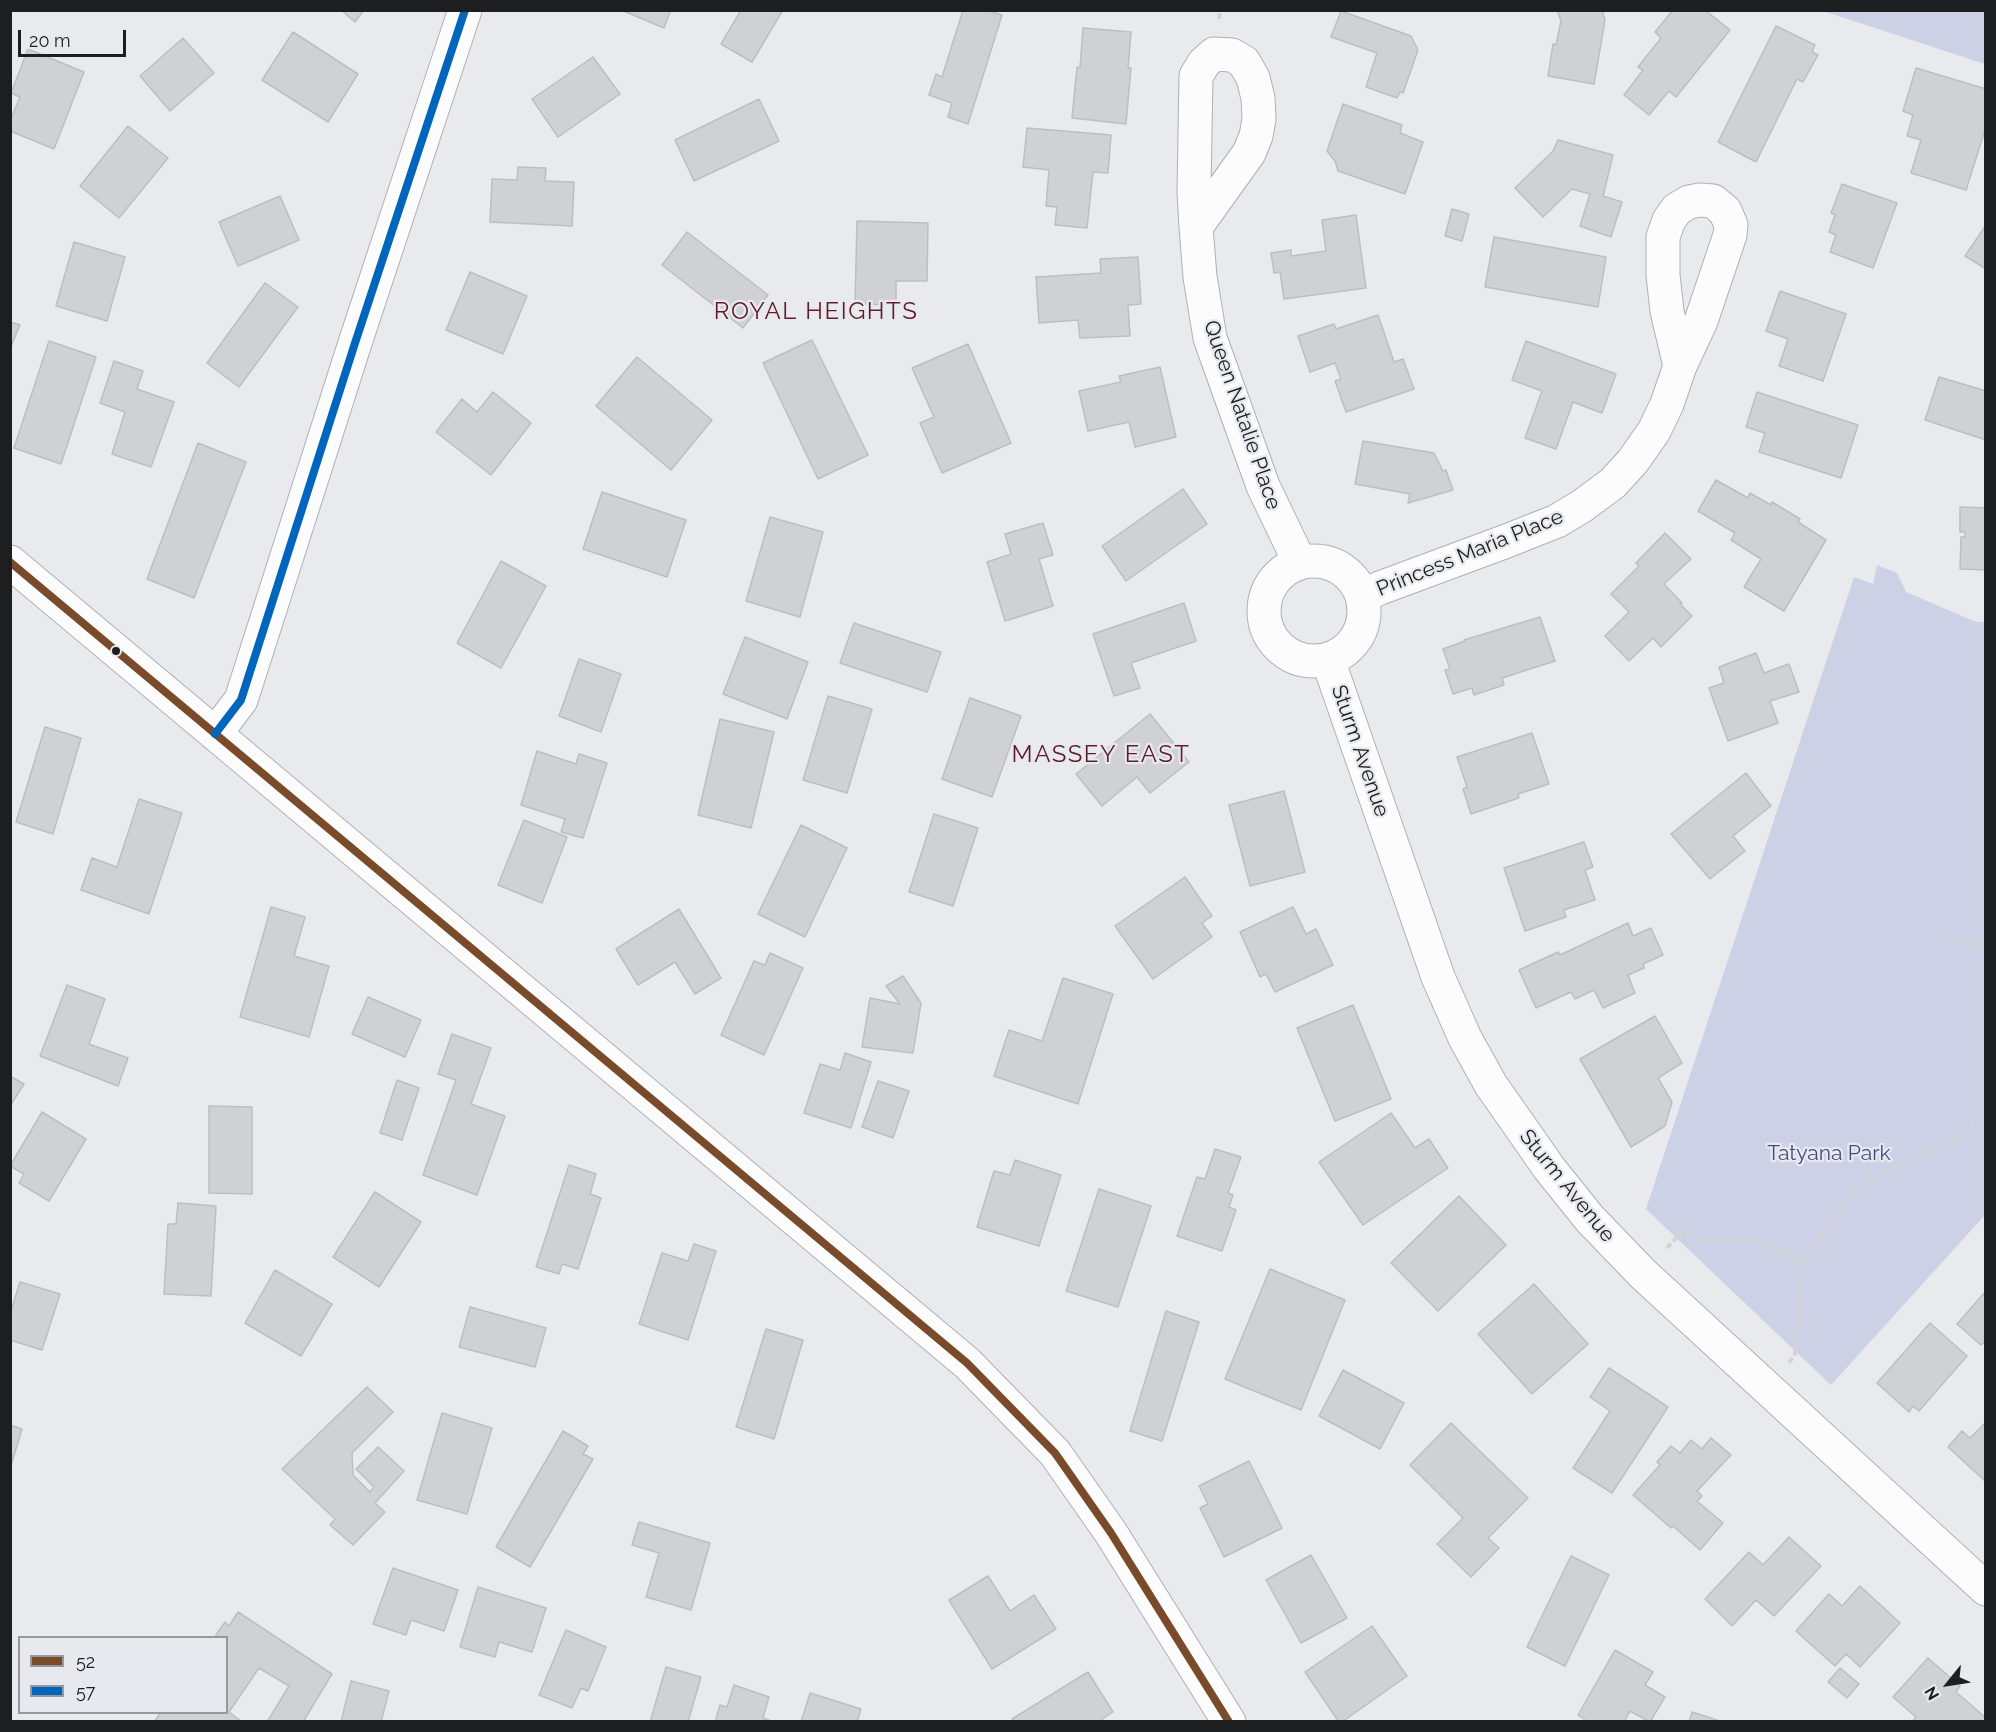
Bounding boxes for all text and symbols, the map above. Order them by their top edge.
scale bar [21,18,129,56]
text: 20 m [29,30,71,51]
district label: ROYAL HEIGHTS [714,298,918,326]
street label: Queen Natalie Place [1198,317,1286,513]
street label: Princess Maria Place [1373,504,1567,602]
unlabelled marker [110,645,122,657]
street label: Sturm Avenue [1326,682,1394,820]
district label: MASSEY EAST [1012,741,1190,769]
street label: Sturm Avenue [1514,1125,1620,1247]
park label: Tatyana Park [1767,1141,1891,1167]
legend [18,1636,228,1714]
text: 52 [76,1651,95,1672]
north arrow [1918,1654,1978,1714]
text: 57 [76,1681,95,1702]
text: N [1921,1683,1943,1703]

